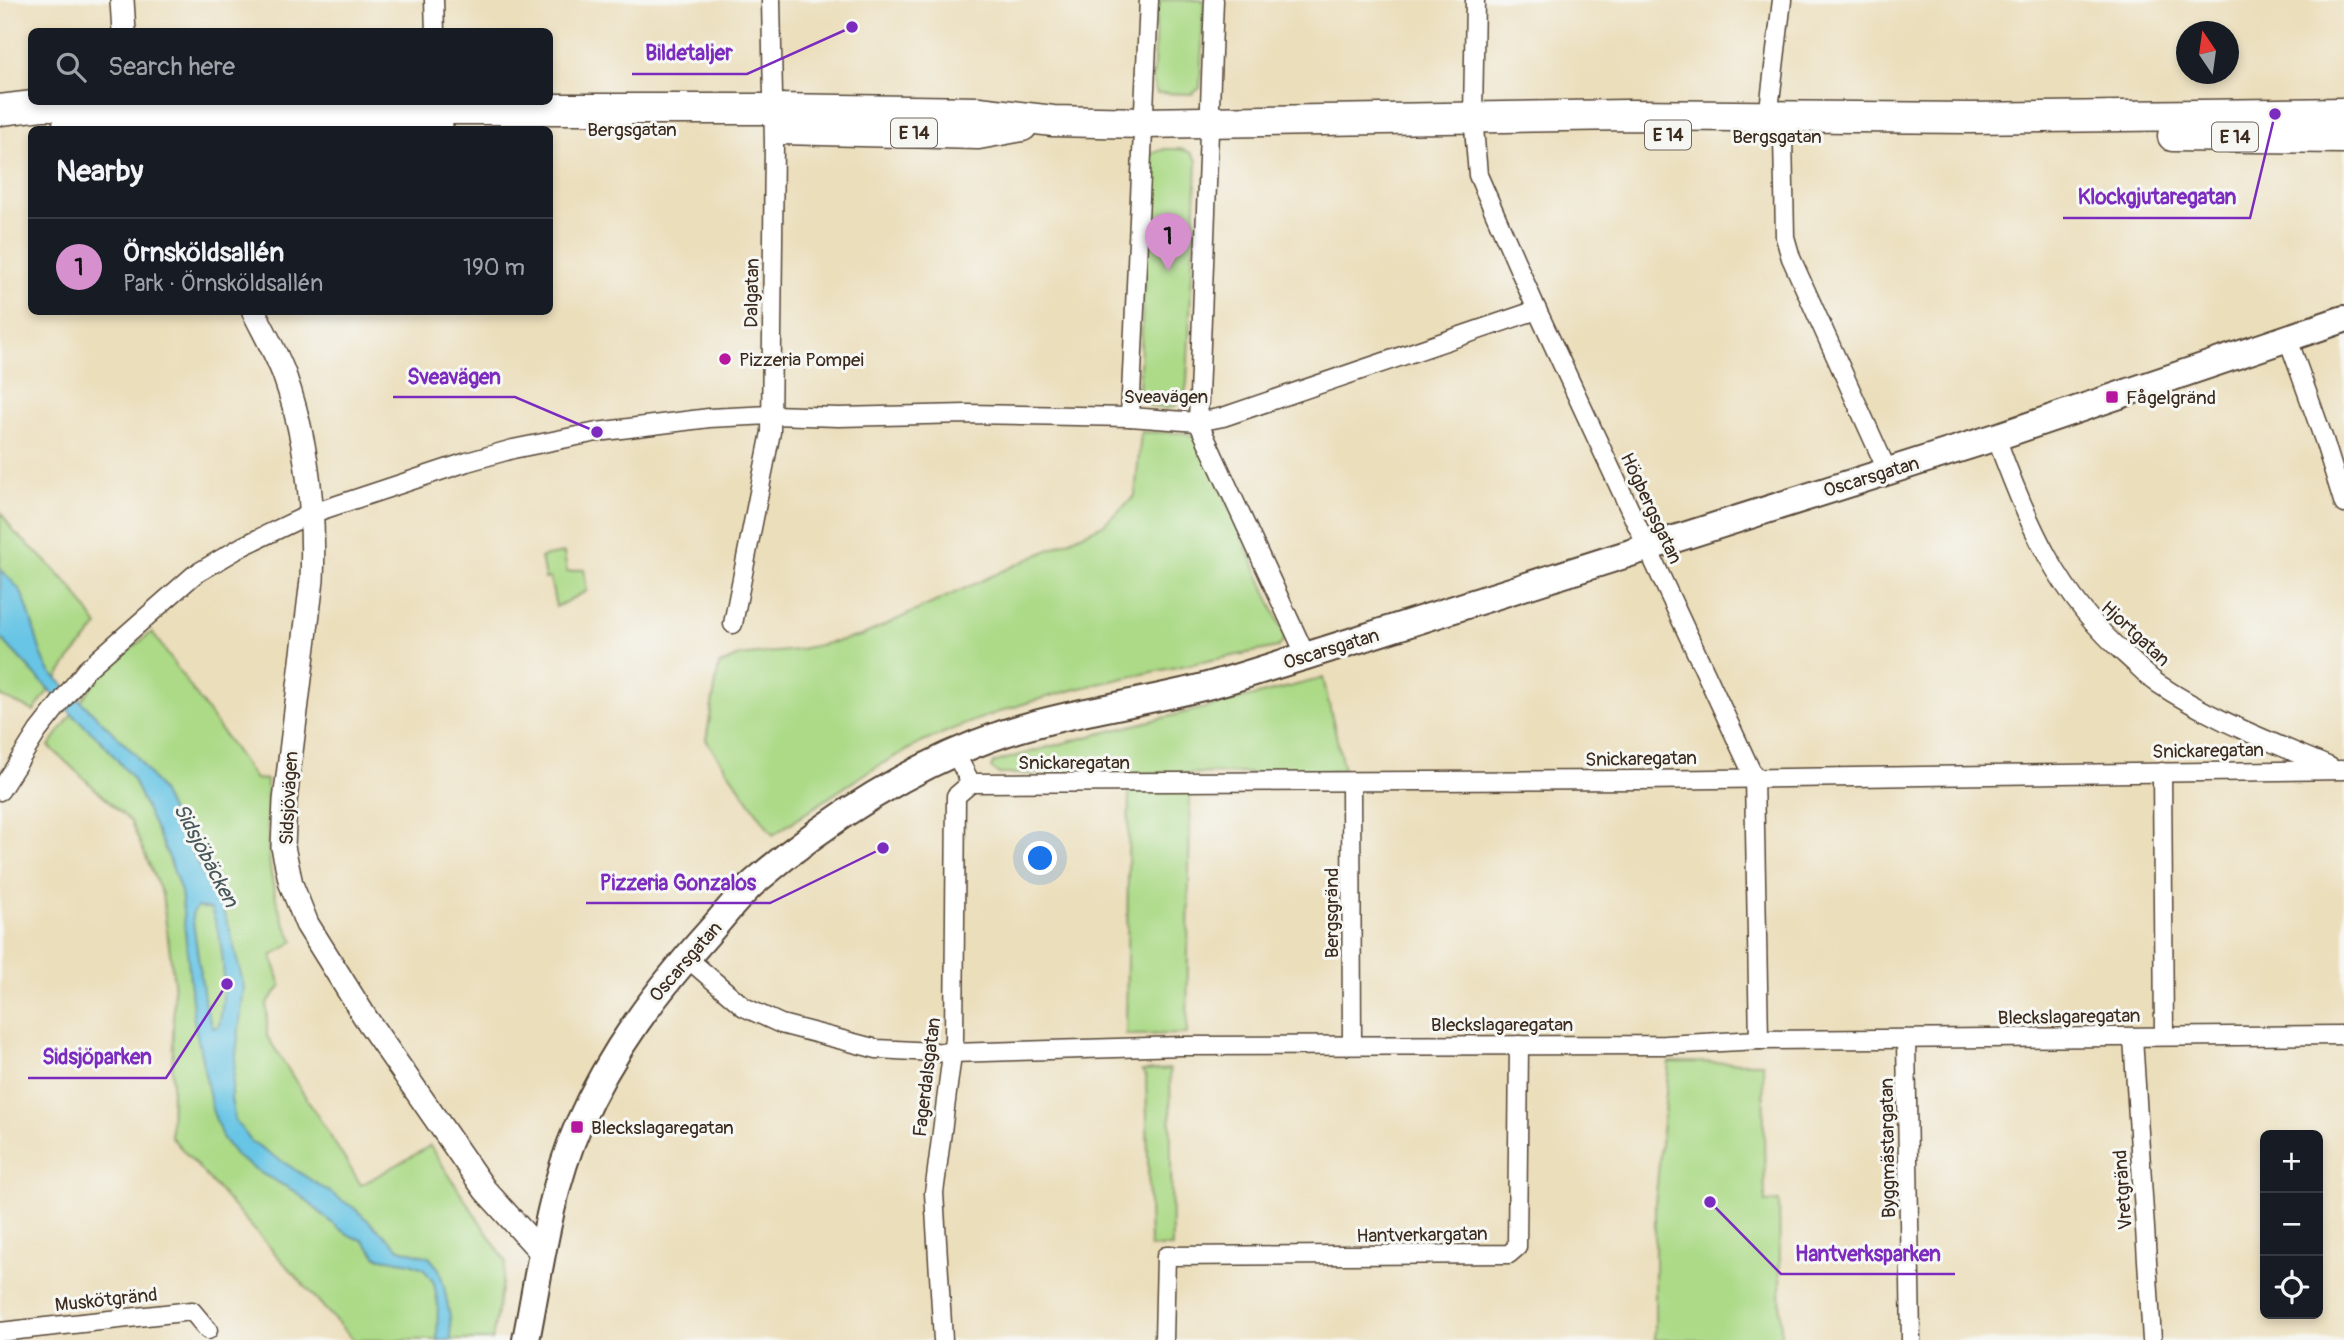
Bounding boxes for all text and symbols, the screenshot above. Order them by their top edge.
north arrow [2176,21,2239,84]
search box [28,28,553,105]
callout: Bildetaljer [632,32,747,74]
text: Bildetaljer [645,40,733,67]
icon: search [52,48,90,86]
text: Search here [108,51,235,83]
street label: Bergsgatan [587,118,677,142]
road number: E 14 [891,118,937,148]
road number: E 14 [1645,120,1691,150]
road number: E 14 [2212,122,2258,152]
street label: Bergsgatan [1732,125,1822,149]
text: Nearby [56,153,143,190]
callout: Klockgjutaregatan [2063,176,2250,218]
text: Klockgjutaregatan [2078,184,2236,211]
pin: 1 [1145,213,1191,271]
text: Örnsköldsallén [123,237,284,269]
text: 1 [75,253,84,282]
text: 190 m [463,253,525,282]
street label: Dalgatan [739,258,765,328]
text: Park · Örnsköldsallén [123,269,323,298]
place label: Pizzeria Pompei [739,348,864,372]
marker: Pizzeria Pompei [717,351,733,367]
callout: Sveavägen [393,355,515,397]
text: Sveavägen [407,364,501,391]
street label: Sveavägen [1124,385,1208,409]
place label: Fågelgränd [2126,386,2216,410]
marker: Fågelgränd [2104,389,2120,405]
street label: Högbergsgatan [1615,449,1687,568]
street label: Oscarsgatan [1821,451,1922,503]
street label: Hjortgatan [2096,596,2175,672]
street label: Oscarsgatan [1281,623,1382,675]
street label: Snickaregatan [2152,738,2264,764]
street label: Snickaregatan [1585,746,1697,772]
street label: Sidsjövägen [275,751,303,846]
street label: Snickaregatan [1018,751,1130,775]
water label: Sidsjöbäcken [167,799,245,913]
your location [1023,841,1057,875]
callout: Pizzeria Gonzalos [586,861,770,903]
street label: Bergsgränd [1320,868,1344,958]
text: Pizzeria Gonzalos [600,870,757,897]
street label: Oscarsgatan [644,916,727,1007]
street label: Bleckslagaregatan [1997,1004,2141,1030]
street label: Bleckslagaregatan [1431,1013,1573,1037]
street label: Fagerdalsgatan [908,1016,946,1138]
callout: Sidsjöparken [28,1036,166,1078]
text: Sidsjöparken [42,1044,152,1071]
street label: Byggmästargatan [1875,1078,1901,1218]
place label: Bleckslagaregatan [591,1116,734,1140]
marker: Bleckslagaregatan [569,1119,585,1135]
map controls [2260,1130,2323,1319]
button: + [2260,1130,2323,1193]
street label: Vretgränd [2108,1149,2138,1231]
button: − [2260,1193,2323,1256]
street label: Hantverkargatan [1356,1222,1488,1248]
callout: Hantverksparken [1781,1232,1955,1274]
text: Hantverksparken [1795,1241,1941,1268]
button: locate [2260,1256,2323,1319]
street label: Muskötgränd [54,1283,159,1317]

